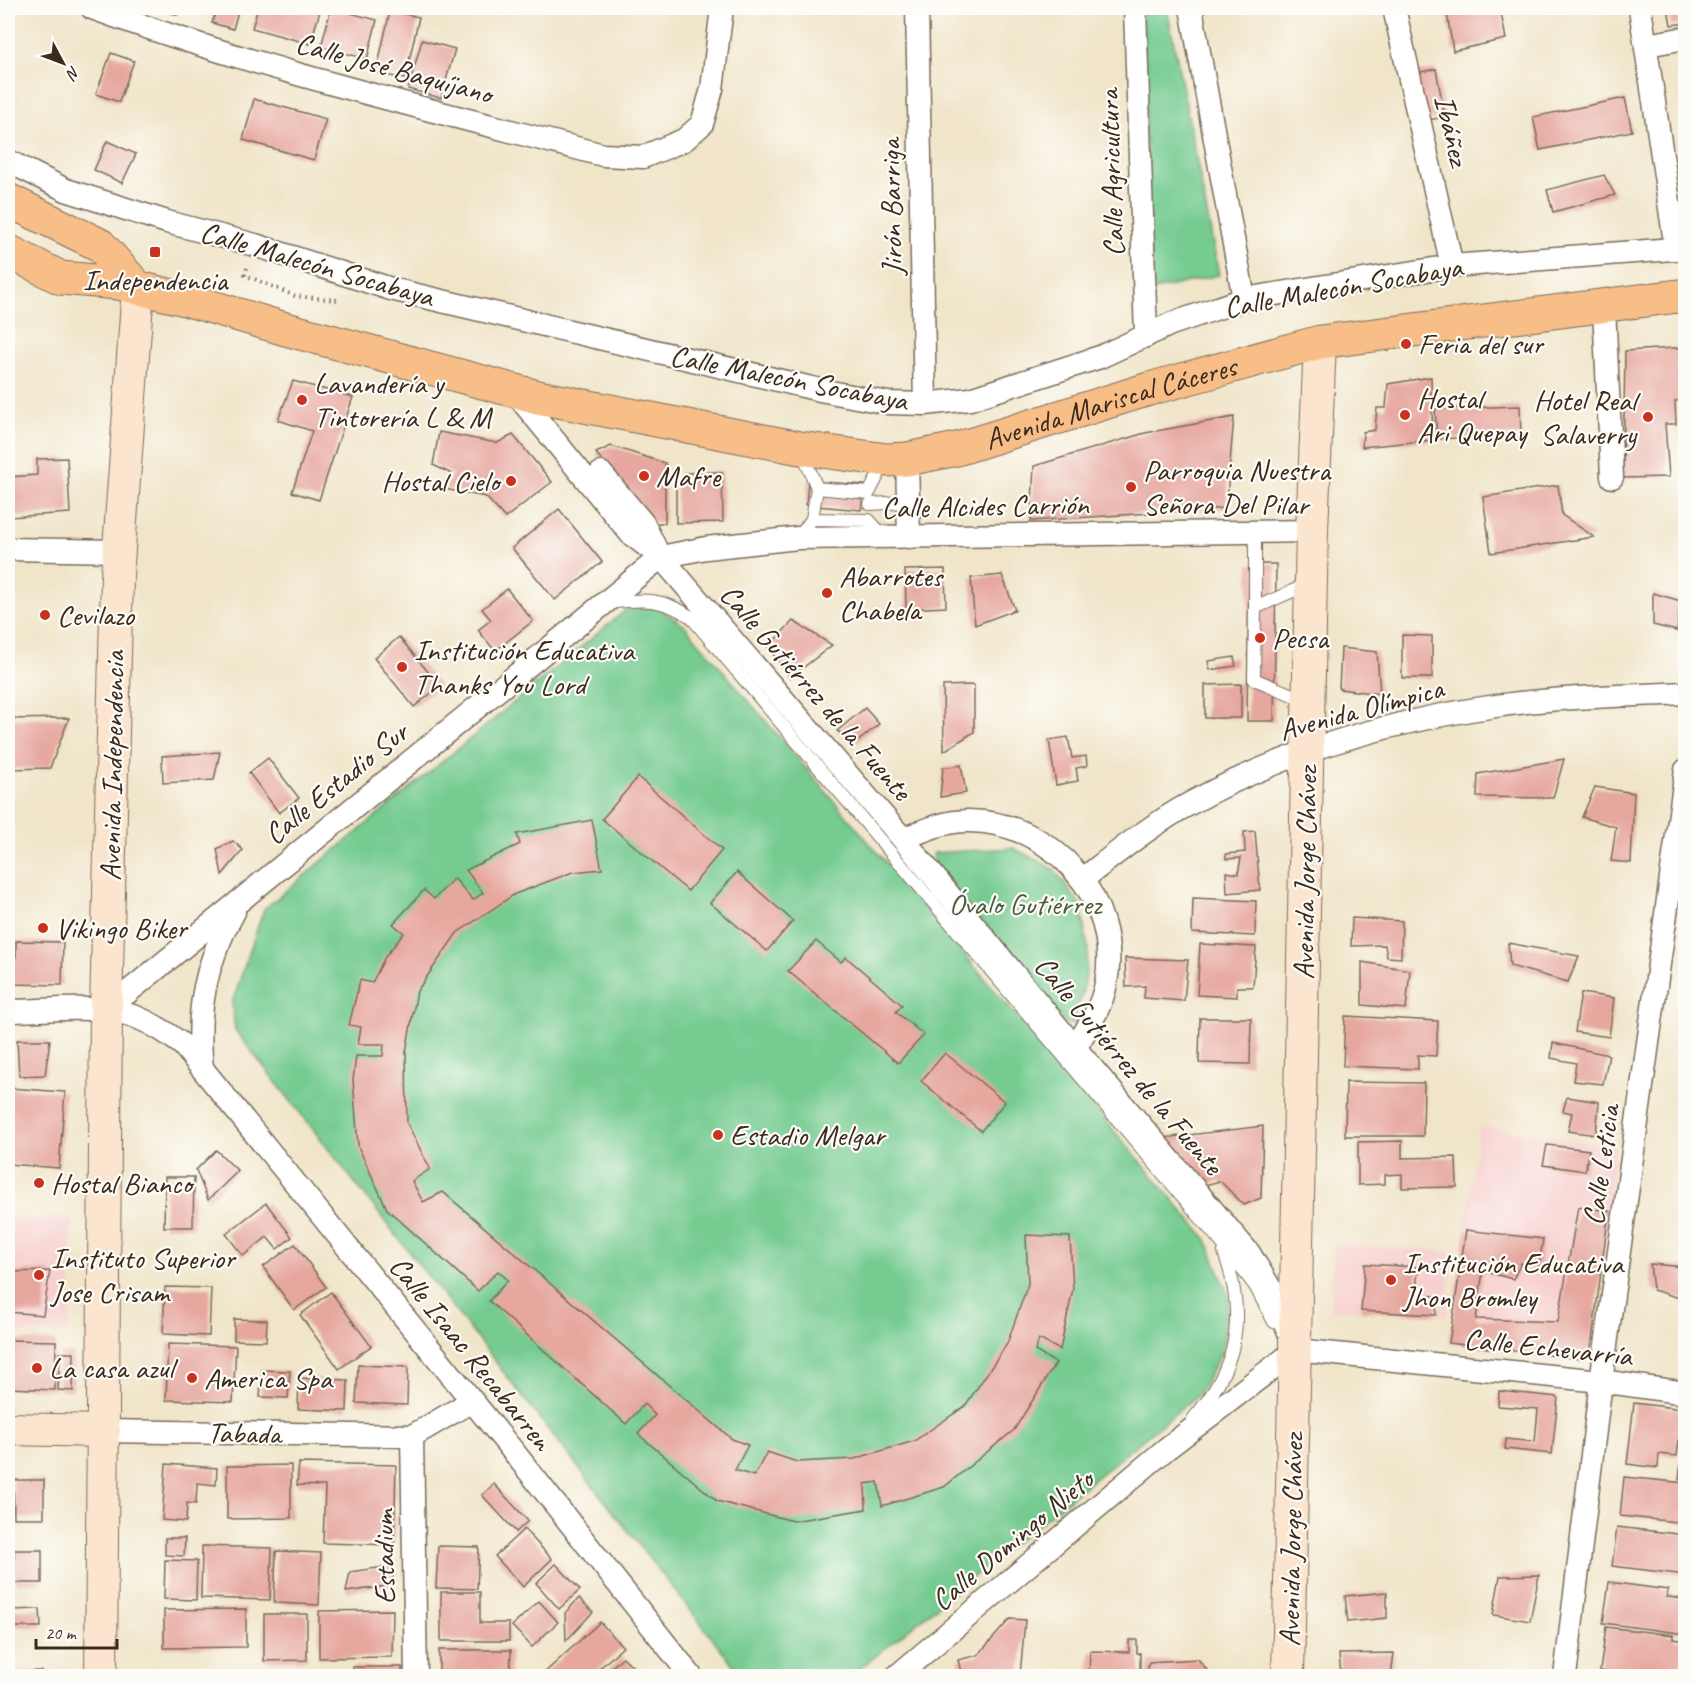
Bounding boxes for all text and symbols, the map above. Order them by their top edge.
street label: Calle José Baquíjano [292,24,500,113]
north arrow [33,33,93,93]
text: N [61,62,84,85]
street label: Calle Agricultura [1089,86,1133,257]
street label: Ibáñez [1425,91,1479,172]
street label: Jirón Barriga [871,136,911,277]
street label: Calle Malecón Socabaya [196,213,440,316]
marker: Independencia [148,245,162,259]
street label: Calle Malecón Socabaya [1221,247,1467,327]
place label: Independencia [83,261,229,299]
place label: Feria del sur [1418,325,1545,363]
street label: Calle Malecón Socabaya [667,336,913,420]
marker: Feria del sur [1399,337,1413,351]
street label: Avenida Mariscal Cáceres [980,346,1243,458]
place label: Lavandería y Tintorería L & M [314,364,493,436]
place label: Hostal Ari Quepay [1417,379,1529,451]
place label: Hotel Real Salaverry [1534,381,1641,453]
marker: Lavandería y Tintorería L & M [295,393,309,407]
marker: Hostal Ari Quepay [1398,408,1412,422]
marker: Hotel Real Salaverry [1641,410,1655,424]
place label: Parroquia Nuestra Señora Del Pilar [1143,451,1332,523]
place label: Mafre [656,457,722,495]
place label: Hostal Cielo [382,462,502,500]
marker: Mafre [637,469,651,483]
marker: Hostal Cielo [504,474,518,488]
marker: Parroquia Nuestra Señora Del Pilar [1124,480,1138,494]
street label: Calle Alcides Carrión [881,485,1090,527]
place label: Abarrotes Chabela [839,557,945,629]
street label: Calle Gutiérrez de la Fuente [712,576,922,810]
marker: Abarrotes Chabela [820,586,834,600]
place label: Cevilazo [57,596,135,634]
marker: Cevilazo [38,608,52,622]
place label: Pecsa [1272,619,1330,657]
place label: Institución Educativa Thanks You Lord [414,631,636,703]
marker: Pecsa [1253,631,1267,645]
street label: Avenida Independencia [91,649,133,881]
marker: Institución Educativa Thanks You Lord [395,660,409,674]
street label: Avenida Olímpica [1275,668,1449,749]
street label: Calle Estadio Sur [256,712,417,853]
street label: Avenida Jorge Chávez [1284,763,1326,980]
park label: Óvalo Gutiérrez [949,885,1103,923]
place label: Vikingo Biker [55,909,189,947]
marker: Vikingo Biker [36,921,50,935]
street label: Calle Gutiérrez de la Fuente [1026,948,1233,1184]
street label: Calle Leticia [1574,1100,1629,1228]
place label: Estadio Melgar [730,1116,887,1154]
marker: Estadio Melgar [711,1128,725,1142]
place label: Hostal Bianco [51,1164,195,1202]
marker: Hostal Bianco [32,1176,46,1190]
place label: Instituto Superior Jose Crisam [49,1239,237,1311]
place label: Institución Educativa Jhon Bromley [1401,1244,1625,1316]
street label: Calle Isaac Recabarren [381,1248,562,1459]
marker: Instituto Superior Jose Crisam [32,1268,46,1282]
marker: Institución Educativa Jhon Bromley [1384,1273,1398,1287]
street label: Calle Echevarría [1462,1319,1636,1375]
place label: La casa azul [49,1349,178,1387]
place label: America Spa [204,1359,334,1397]
marker: La casa azul [30,1361,44,1375]
marker: America Spa [185,1371,199,1385]
street label: Tabada [207,1413,284,1453]
street label: Avenida Jorge Chávez [1270,1430,1312,1647]
street label: Calle Domingo Nieto [923,1459,1104,1619]
street label: Estadium [364,1507,404,1605]
scale bar [36,1612,117,1650]
text: 20 m [45,1622,78,1644]

